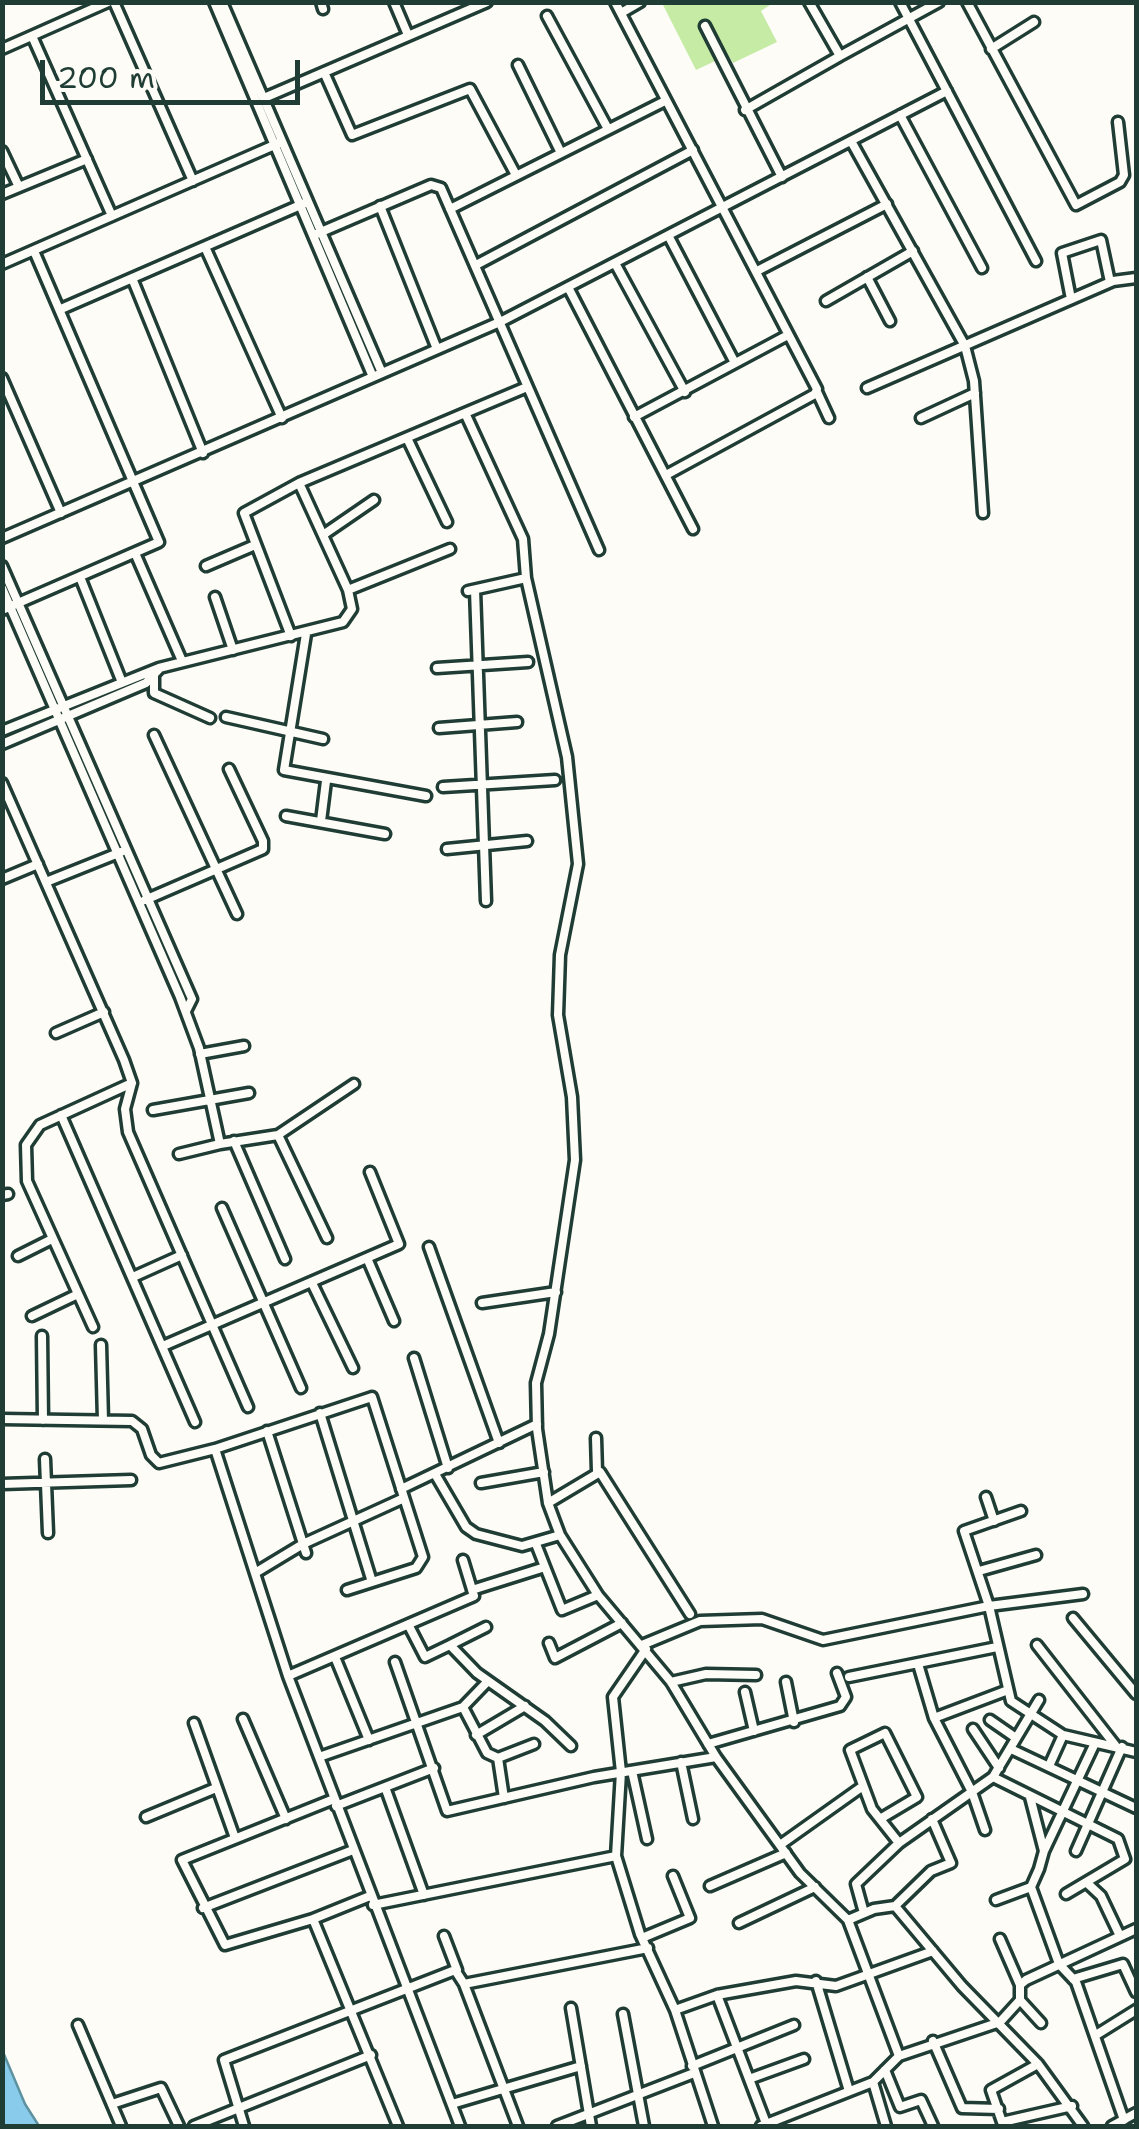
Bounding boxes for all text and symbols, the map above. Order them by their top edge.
scale bar [45,40,305,102]
text: 200 m [57,57,155,98]

